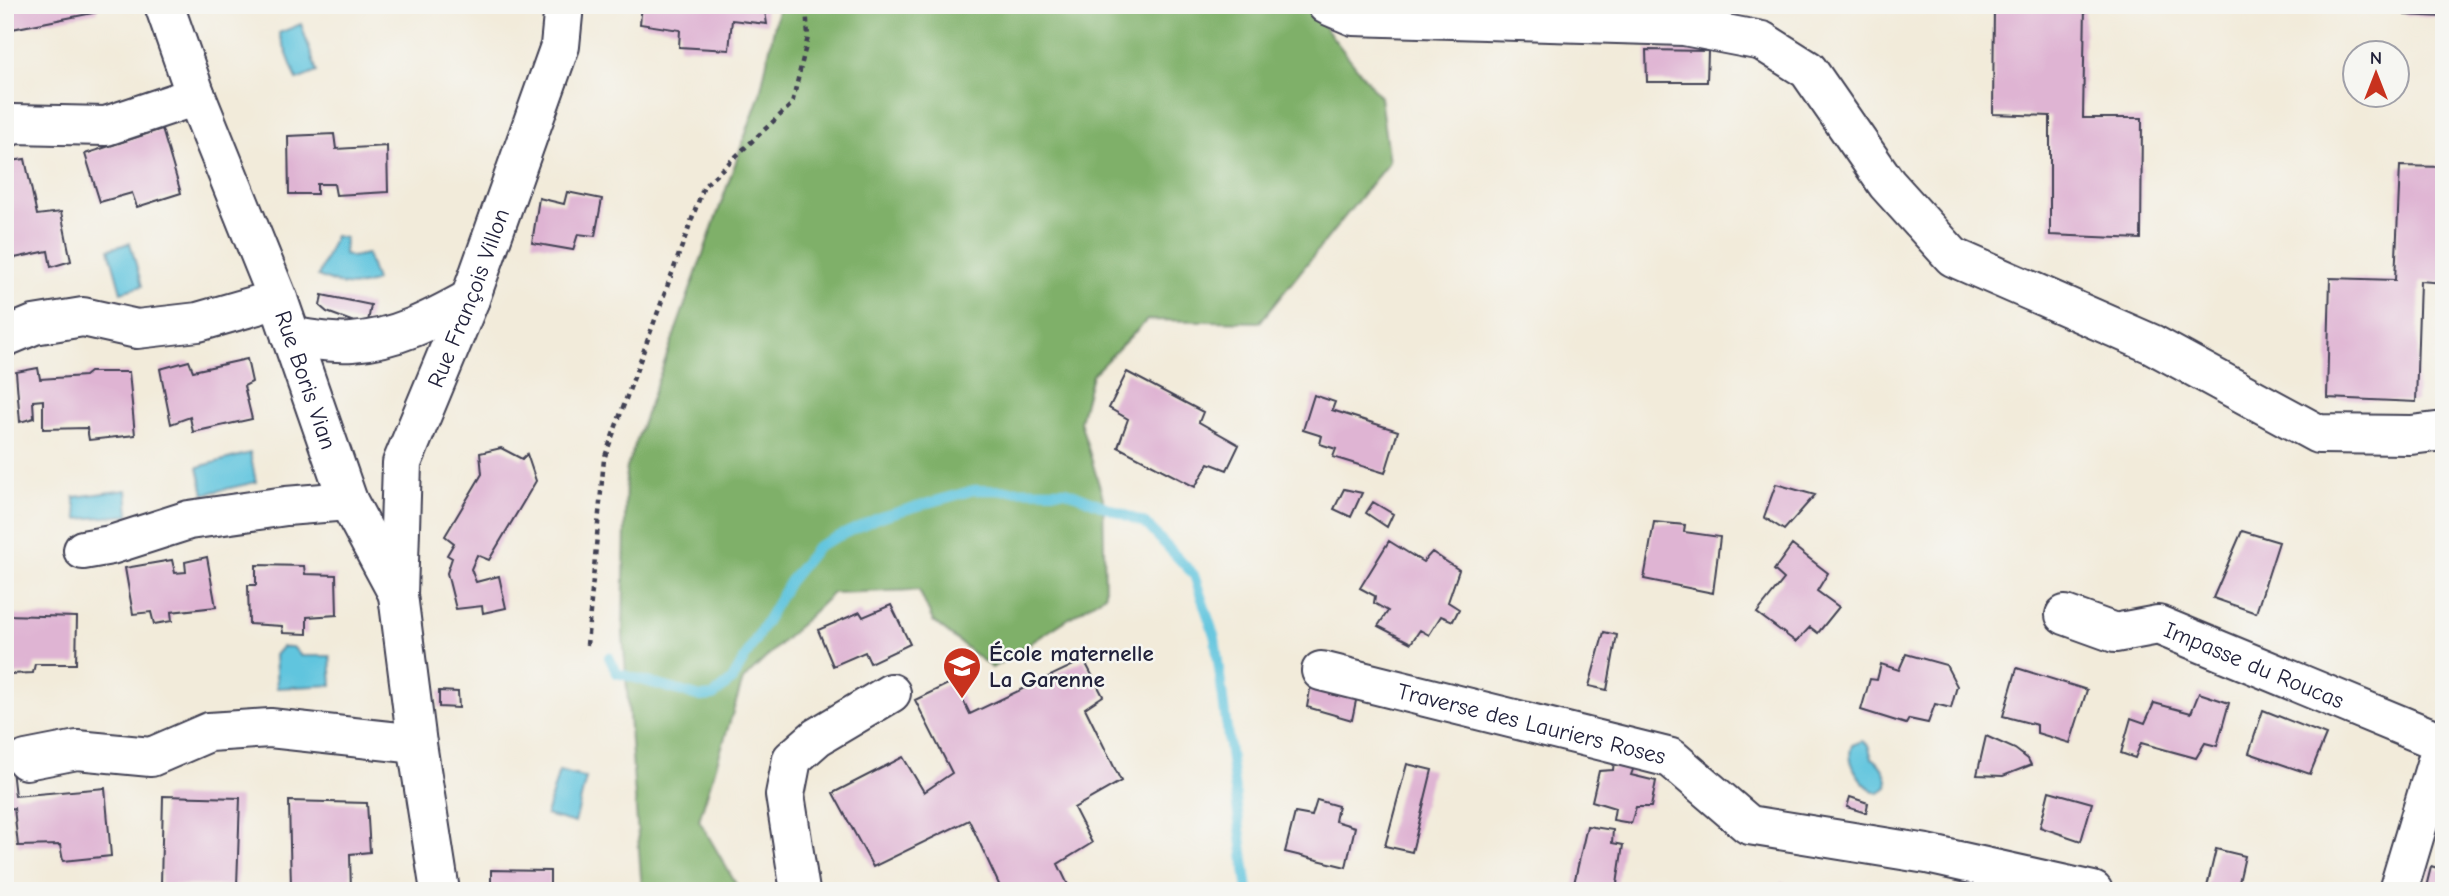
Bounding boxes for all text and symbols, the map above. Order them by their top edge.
north arrow [2340,38,2410,108]
text: N [2370,47,2382,69]
street label: Rue François Villon [421,205,515,391]
street label: Rue Boris Vian [270,307,343,453]
street label: Impasse du Roucas [2160,616,2348,714]
place label: École maternelle La Garenne [989,640,1154,693]
school or university icon: École maternelle La Garenne [941,645,983,700]
street label: Traverse des Lauriers Roses [1395,677,1668,770]

